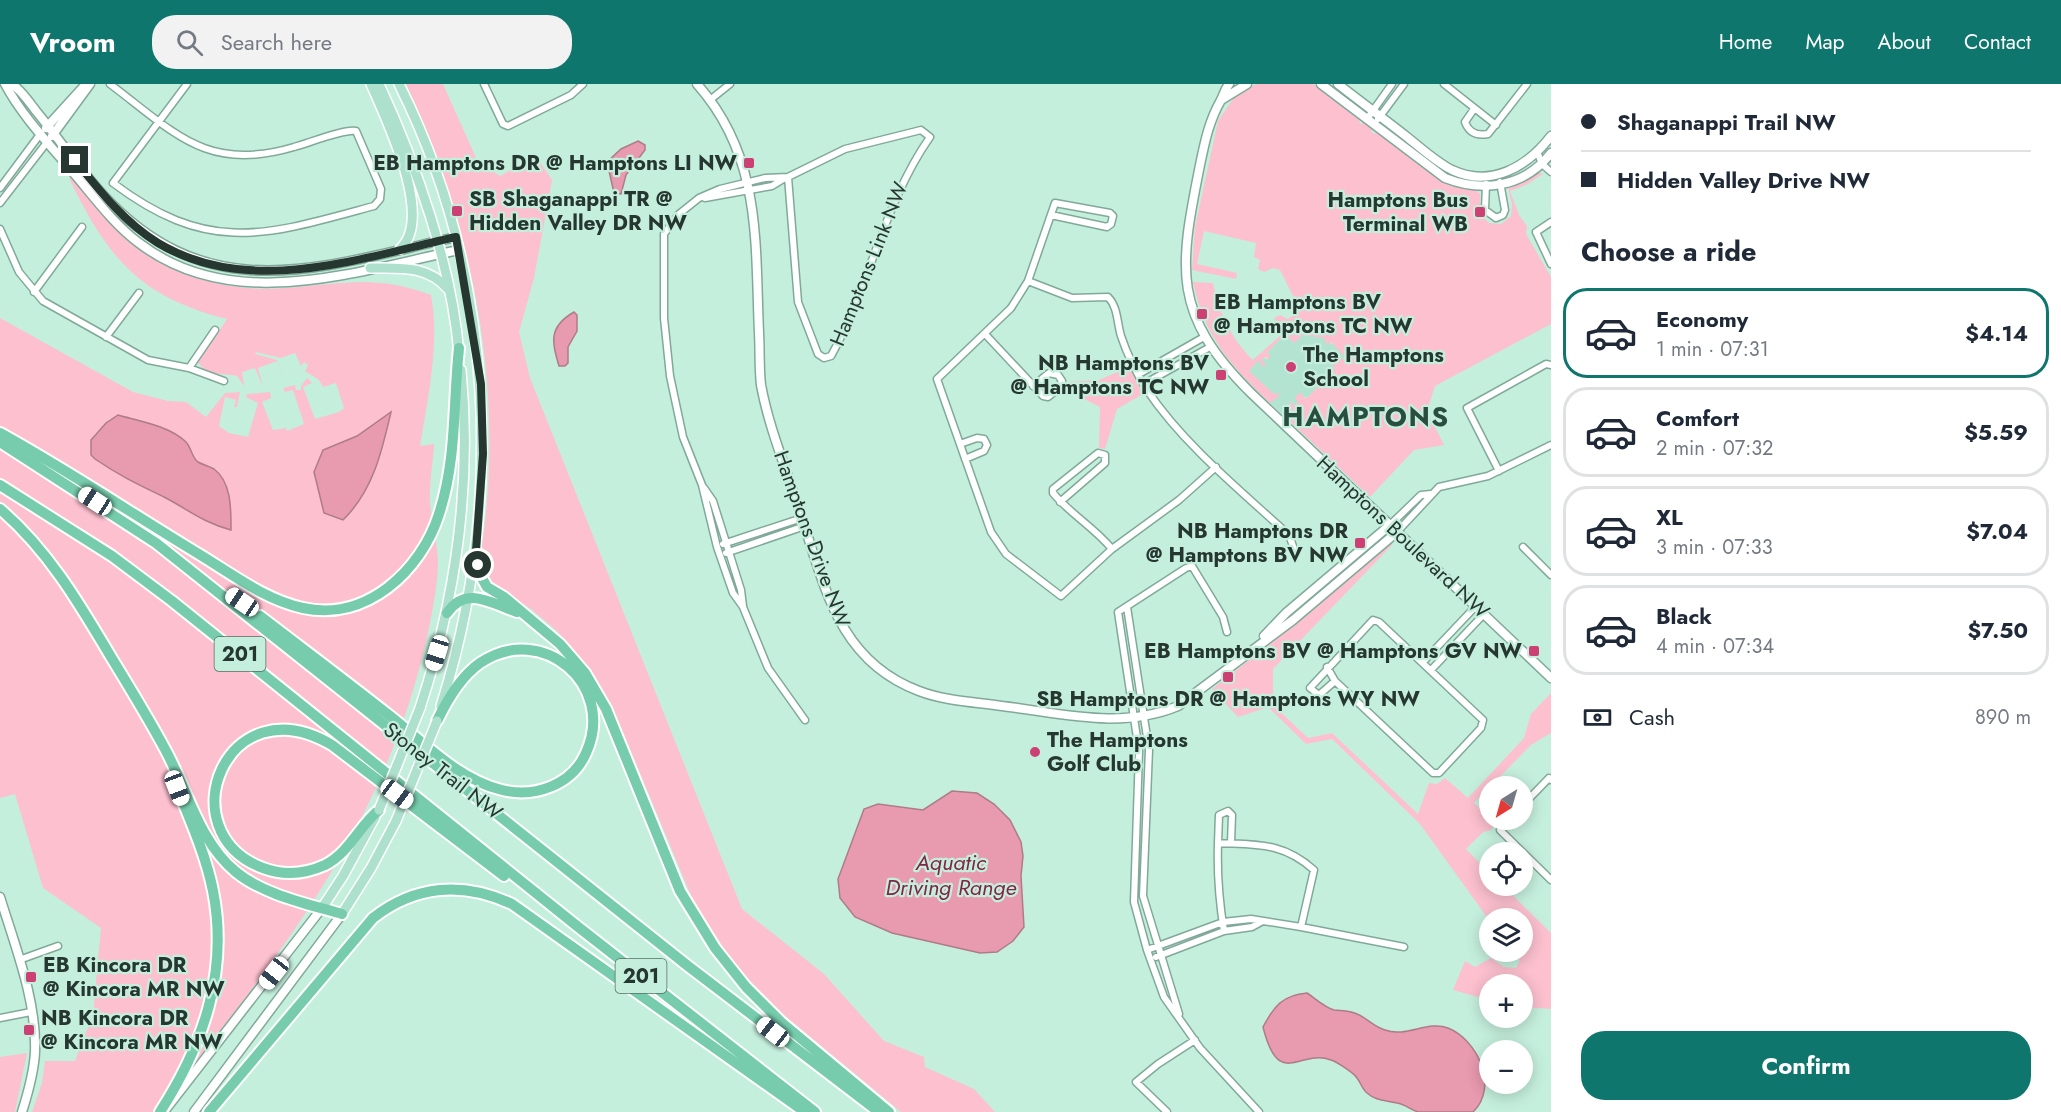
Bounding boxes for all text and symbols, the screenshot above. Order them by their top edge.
search box [152,15,572,69]
text: Vroom [30,22,116,63]
icon: search [173,26,206,59]
text: Search here [221,26,332,58]
text: Home [1719,27,1772,57]
text: Map [1805,27,1845,57]
text: About [1878,27,1931,57]
text: Contact [1964,27,2031,57]
text: Shaganappi Trail NW [1617,106,1836,138]
route end [61,146,88,173]
place label: EB Hamptons DR @ Hamptons LI NW [373,148,738,178]
marker: EB Hamptons DR @ Hamptons LI NW [742,156,756,170]
text: Hidden Valley Drive NW [1617,164,1870,196]
street label: Hamptons Link NW [822,177,916,350]
place label: SB Shaganappi TR @ Hidden Valley DR NW [469,184,688,238]
place label: Hamptons Bus Terminal WB [1327,185,1468,239]
marker: SB Shaganappi TR @ Hidden Valley DR NW [450,204,464,218]
marker: Hamptons Bus Terminal WB [1473,205,1487,219]
text: Choose a ride [1581,232,1756,271]
place label: EB Hamptons BV @ Hamptons TC NW [1214,287,1413,341]
text: Economy [1656,303,1748,335]
icon: car [1584,306,1638,360]
marker: EB Hamptons BV @ Hamptons TC NW [1195,307,1209,321]
text: $4.14 [1965,317,2028,349]
text: 1 min · 07:31 [1656,335,1769,364]
place label: The Hamptons School [1303,340,1444,394]
place label: NB Hamptons BV @ Hamptons TC NW [1011,348,1210,402]
marker: The Hamptons School [1284,360,1298,374]
marker: NB Hamptons BV @ Hamptons TC NW [1214,368,1228,382]
district label: HAMPTONS [1282,397,1450,436]
text: Comfort [1656,402,1739,434]
icon: car [1584,405,1638,459]
text: $5.59 [1964,416,2028,448]
text: 2 min · 07:32 [1656,434,1773,463]
street label: Hamptons Drive NW [766,447,858,632]
street label: Hamptons Boulevard NW [1310,449,1496,626]
car [75,484,115,518]
text: XL [1656,501,1683,533]
icon: car [1584,504,1638,558]
text: $7.04 [1966,515,2028,547]
place label: NB Hamptons DR @ Hamptons BV NW [1146,516,1349,570]
text: 3 min · 07:33 [1656,533,1773,562]
marker: NB Hamptons DR @ Hamptons BV NW [1353,536,1367,550]
route start [464,551,491,578]
car [222,584,262,620]
text: Black [1656,600,1712,632]
icon: car [1584,603,1638,657]
text: $7.50 [1967,614,2028,646]
text: 4 min · 07:34 [1656,632,1774,661]
car [423,633,451,673]
place label: EB Hamptons BV @ Hamptons GV NW [1144,636,1523,666]
road number: 201 [214,637,266,671]
marker: EB Hamptons BV @ Hamptons GV NW [1527,644,1541,658]
marker: SB Hamptons DR @ Hamptons WY NW [1221,670,1235,684]
place label: SB Hamptons DR @ Hamptons WY NW [1036,684,1420,714]
icon: cash [1581,701,1614,734]
text: Cash [1629,701,1675,733]
text: 890 m [1975,703,2031,732]
street label: Stoney Trail NW [377,715,509,827]
place label: The Hamptons Golf Club [1047,725,1188,779]
marker: The Hamptons Golf Club [1028,745,1042,759]
car [162,768,192,808]
car [377,776,417,812]
north arrow [1479,776,1533,830]
map controls [1479,776,1533,1094]
button: locate [1479,842,1533,896]
water label: Aquatic Driving Range [886,846,1016,903]
button: layers [1479,908,1533,962]
place label: EB Kincora DR @ Kincora MR NW [43,950,225,1004]
car [256,953,292,993]
road number: 201 [616,959,666,993]
marker: EB Kincora DR @ Kincora MR NW [24,970,38,984]
button: + [1479,974,1533,1028]
place label: NB Kincora DR @ Kincora MR NW [41,1003,223,1057]
car [753,1014,793,1050]
marker: NB Kincora DR @ Kincora MR NW [22,1023,36,1037]
button: Confirm [1581,1031,2031,1100]
button: − [1479,1040,1533,1094]

